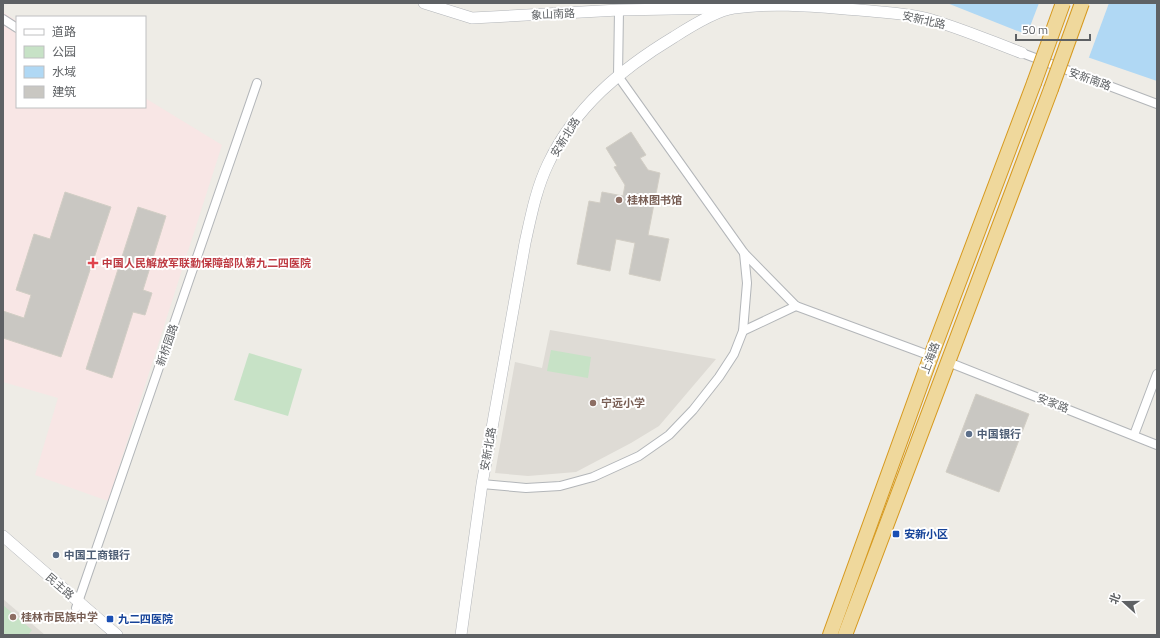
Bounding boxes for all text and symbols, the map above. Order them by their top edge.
street label: 象山南路 [531,5,575,23]
street label: 安新北路 [901,7,947,33]
legend [16,16,146,108]
scale bar [1016,16,1090,42]
text: 50 m [1022,20,1048,39]
text: 道路 [52,22,76,41]
text: 公园 [52,42,76,61]
text: 水域 [52,62,76,81]
street label: 安新南路 [1067,64,1113,94]
text: 建筑 [52,82,76,101]
street label: 安新北路 [547,114,583,160]
place label: 桂林图书馆 [627,192,682,208]
marker: 桂林图书馆 [614,195,624,205]
place label: 中国人民解放军联勤保障部队第九二四医院 [102,255,311,271]
marker: 中国人民解放军联勤保障部队第九二四医院 [87,257,99,269]
street label: 新桥园路 [152,322,182,368]
street label: 上海路 [917,340,943,376]
street label: 安家路 [1035,390,1071,416]
place label: 宁远小学 [601,395,645,411]
marker: 宁远小学 [588,398,598,408]
street label: 安新北路 [476,426,500,472]
place label: 中国银行 [977,426,1021,442]
marker: 中国银行 [964,429,974,439]
place label: 安新小区 [904,526,948,542]
marker: 安新小区 [891,529,901,539]
place label: 中国工商银行 [64,547,130,563]
marker: 中国工商银行 [51,550,61,560]
street label: 民主路 [42,569,78,603]
north arrow [1104,582,1144,622]
text: 北 [1105,590,1124,606]
place label: 桂林市民族中学 [21,609,98,625]
place label: 九二四医院 [118,611,173,627]
marker: 桂林市民族中学 [8,612,18,622]
marker: 九二四医院 [105,614,115,624]

